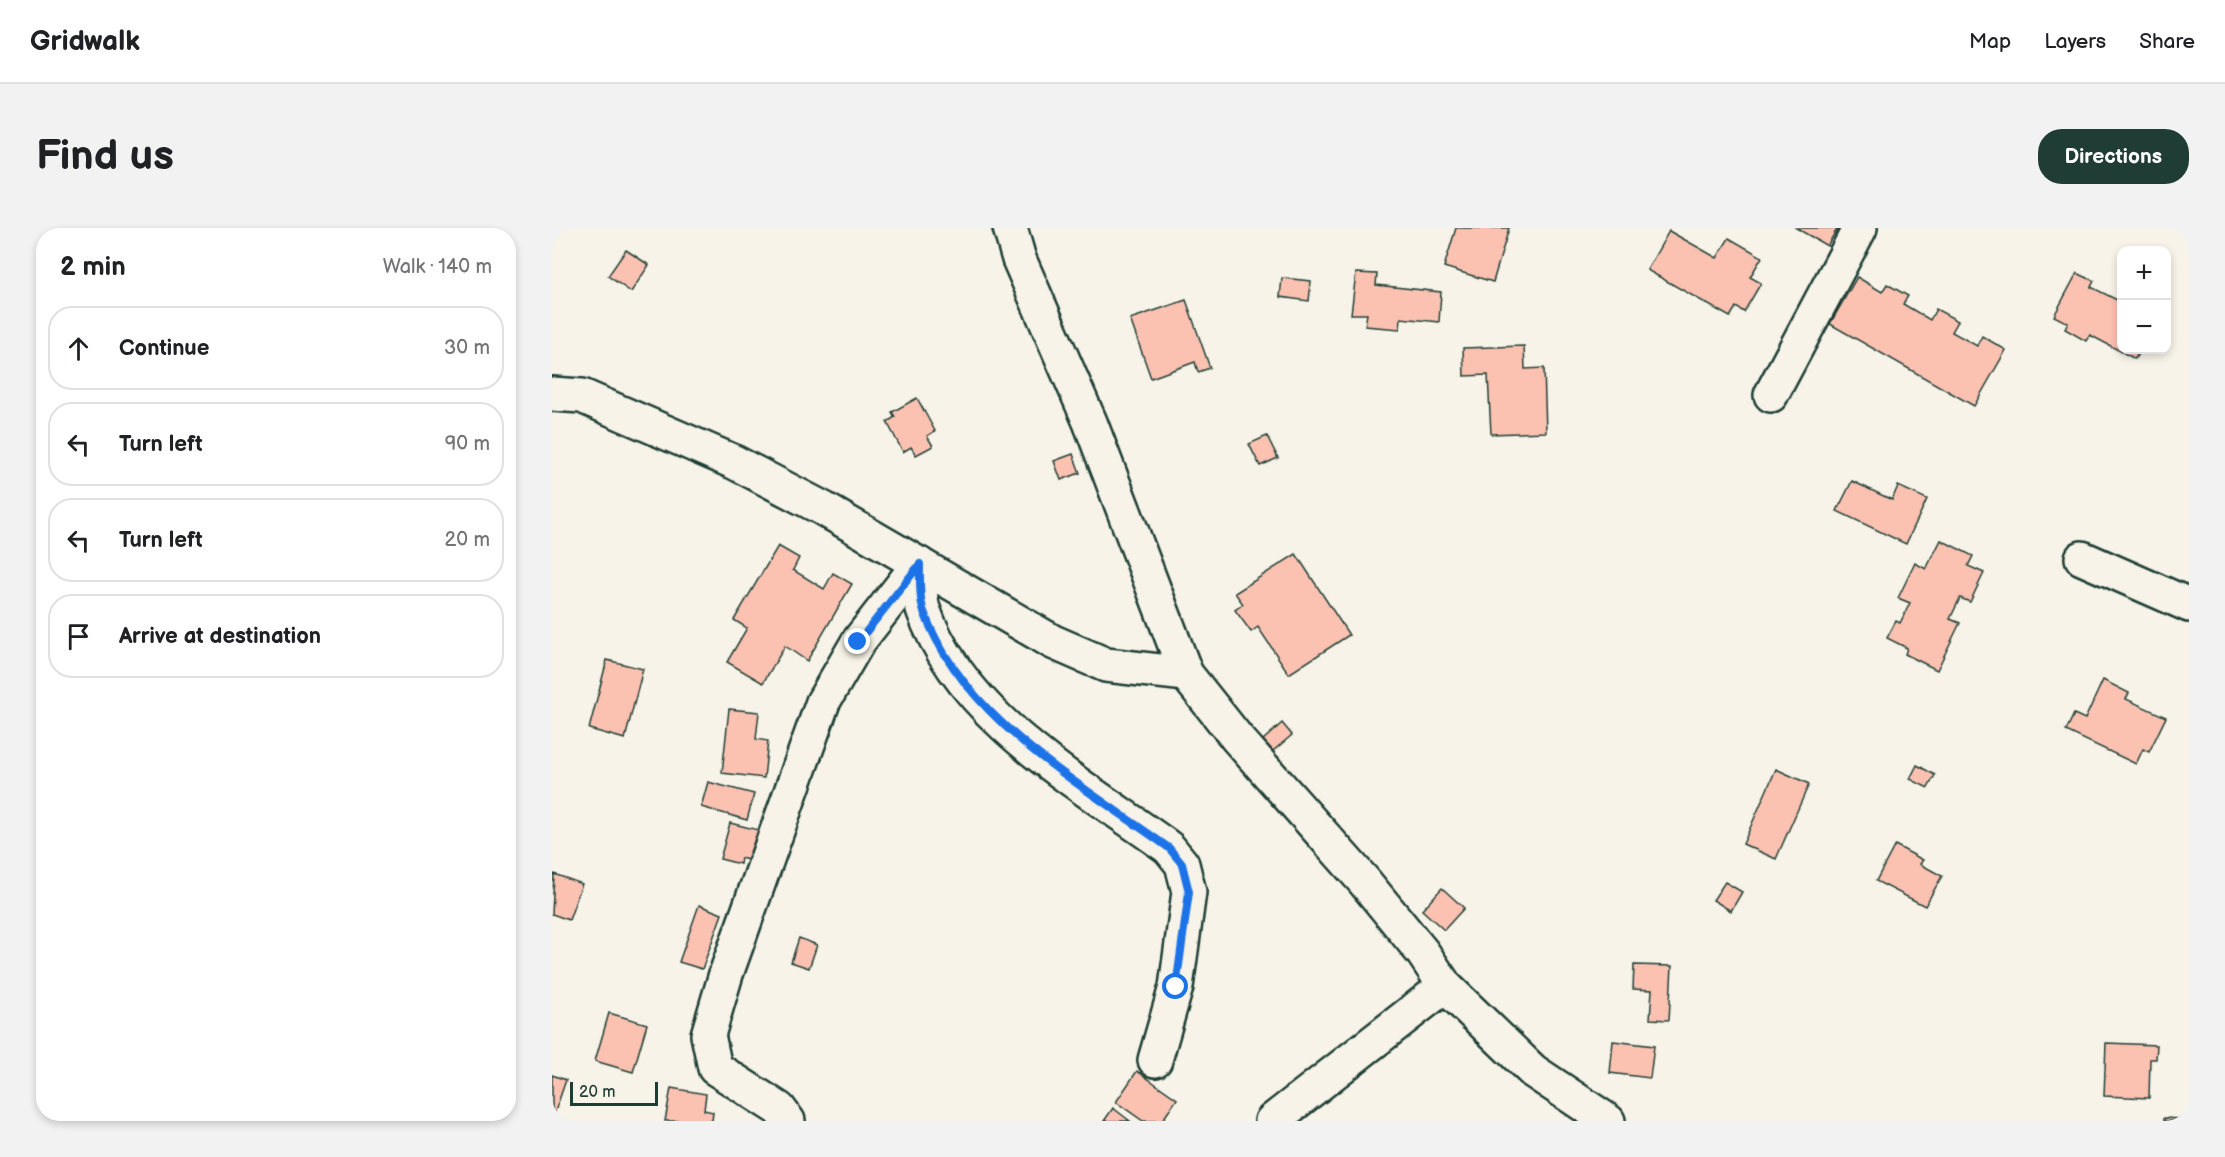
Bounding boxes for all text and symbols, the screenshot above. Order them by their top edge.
text: Gridwalk [30,25,140,58]
text: Map [1969,29,2011,54]
text: Layers [2044,29,2106,54]
text: Share [2139,29,2195,54]
button: Directions [2038,129,2189,184]
text: Find us [36,131,174,182]
map controls [2117,246,2171,354]
button: + [2117,246,2171,300]
text: 2 min [60,252,126,283]
text: Walk · 140 m [383,255,492,279]
button: − [2117,300,2171,354]
icon: ahead [62,332,95,365]
text: Continue [119,335,209,362]
text: 30 m [444,336,490,360]
icon: left [62,428,95,461]
text: Turn left [119,431,203,458]
text: 90 m [445,432,490,456]
icon: left [62,524,95,557]
text: Turn left [119,527,203,554]
text: 20 m [445,528,490,552]
icon: arrive [62,620,95,653]
text: Arrive at destination [119,623,321,650]
route end [844,628,870,654]
route start [1162,973,1188,999]
scale bar [570,1079,658,1106]
text: 20 m [579,1083,615,1102]

